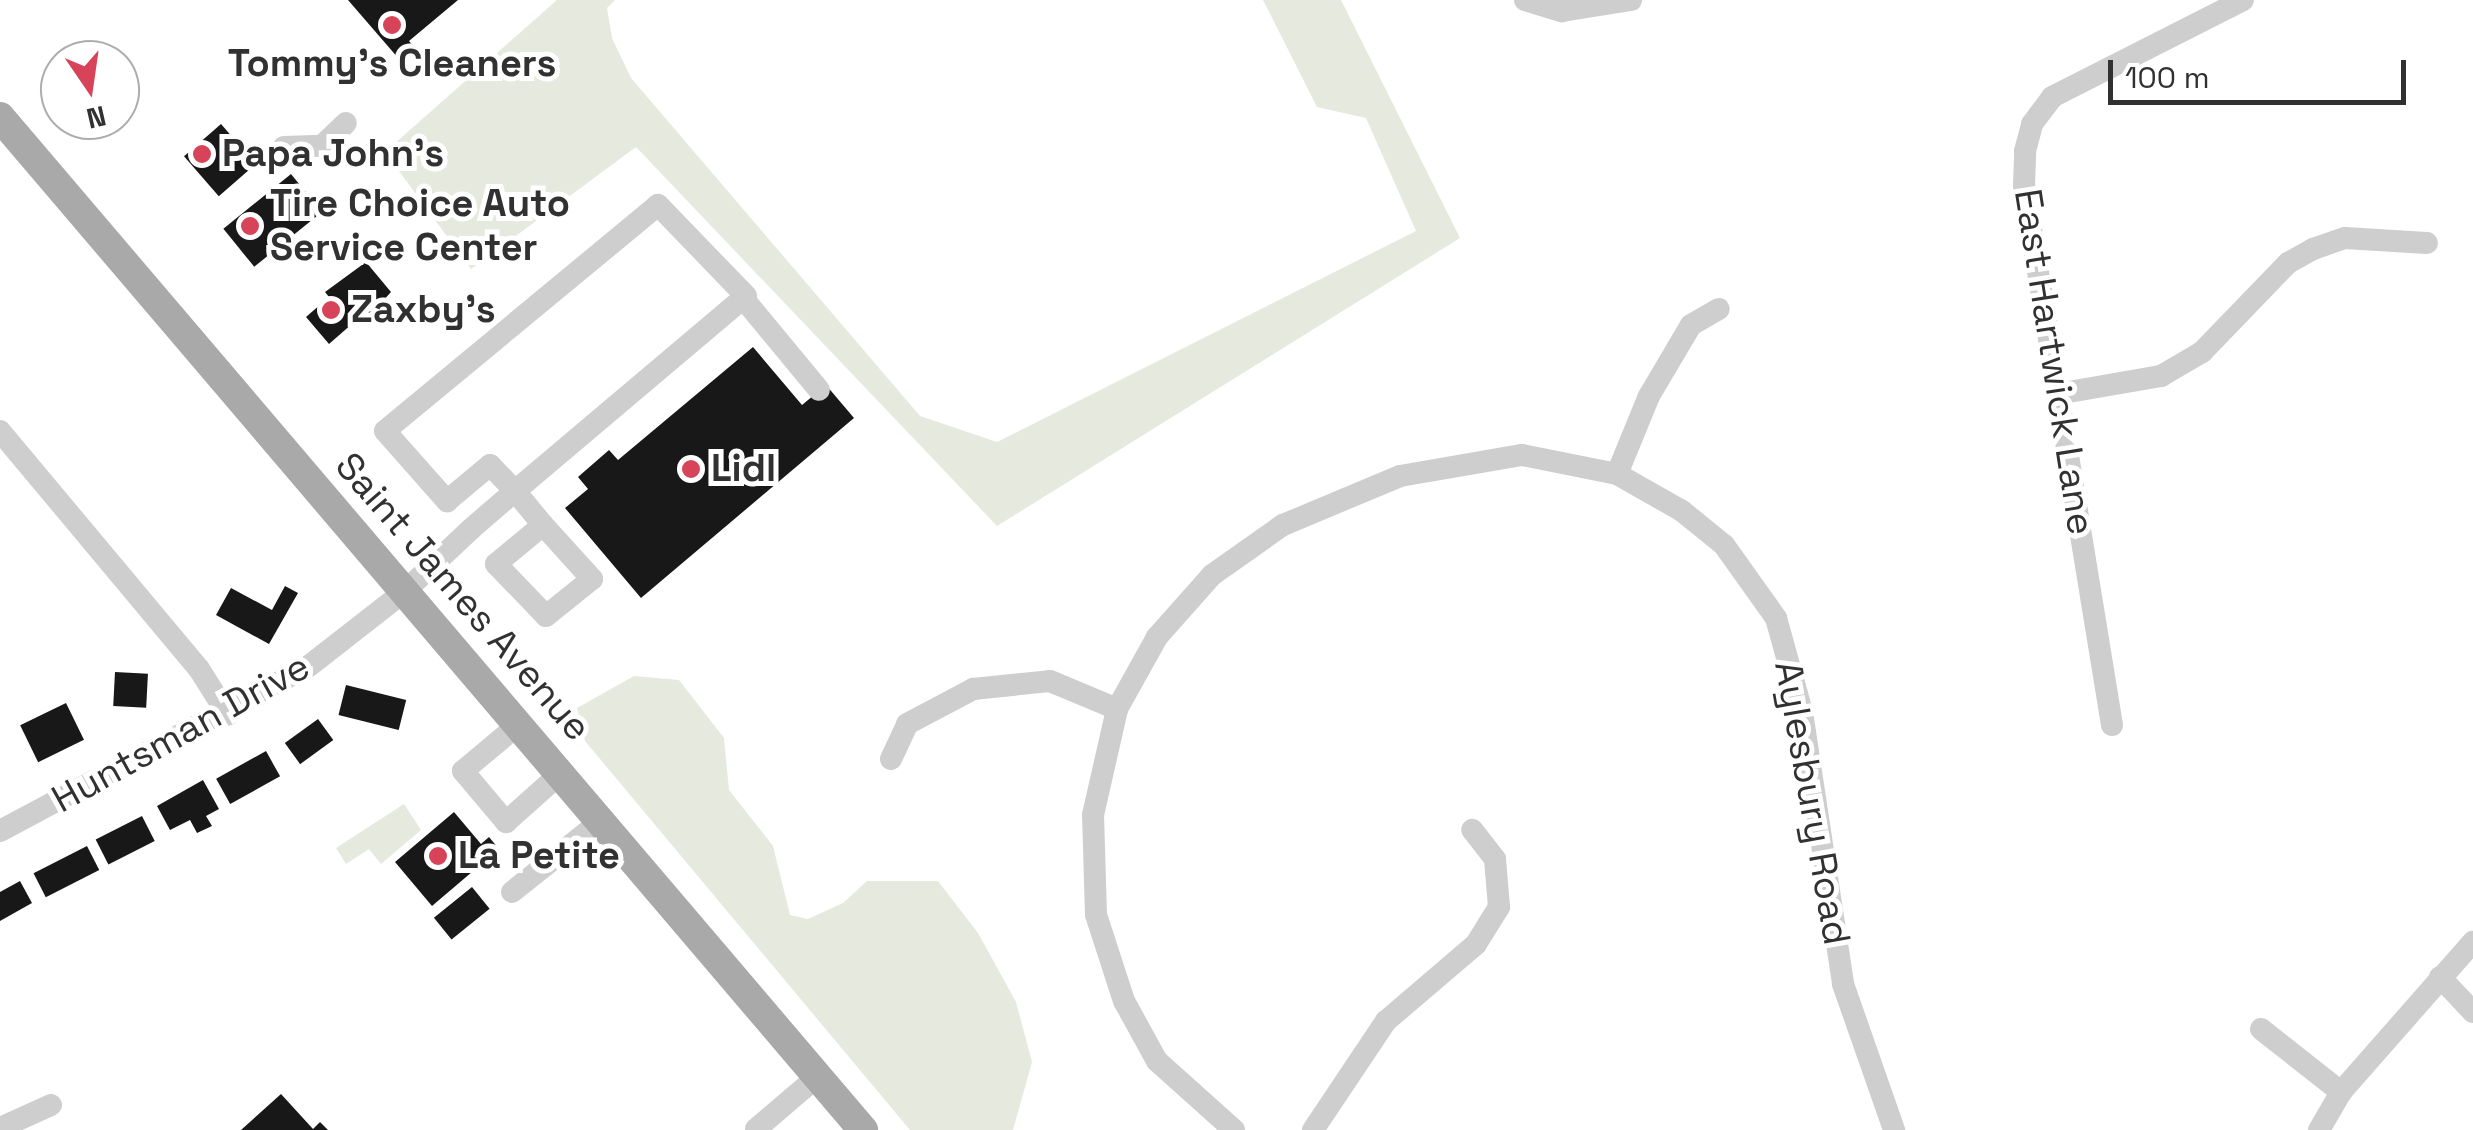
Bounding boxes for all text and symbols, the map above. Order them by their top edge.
marker: Tommy's Cleaners [381,14,403,36]
north arrow [40,40,140,140]
scale bar [2113,40,2410,102]
place label: Tommy's Cleaners [228,41,556,87]
text: 100 m [2125,58,2210,97]
text: N [83,98,109,137]
place label: Papa John's [222,131,444,177]
marker: Papa John's [191,143,213,165]
place label: Tire Choice Auto Service Center [270,181,570,270]
street label: East Hartwick Lane [2004,186,2104,538]
marker: Tire Choice Auto Service Center [239,215,261,237]
place label: Zaxby's [351,287,496,333]
marker: Zaxby's [320,299,342,321]
street label: Saint James Avenue [325,444,601,750]
place label: Lidl [711,446,776,492]
marker: Lidl [680,458,702,480]
street label: Huntsman Drive [44,643,318,823]
street label: Aylesbury Road [1765,658,1859,948]
place label: La Petite [458,833,620,879]
marker: La Petite [427,845,449,867]

